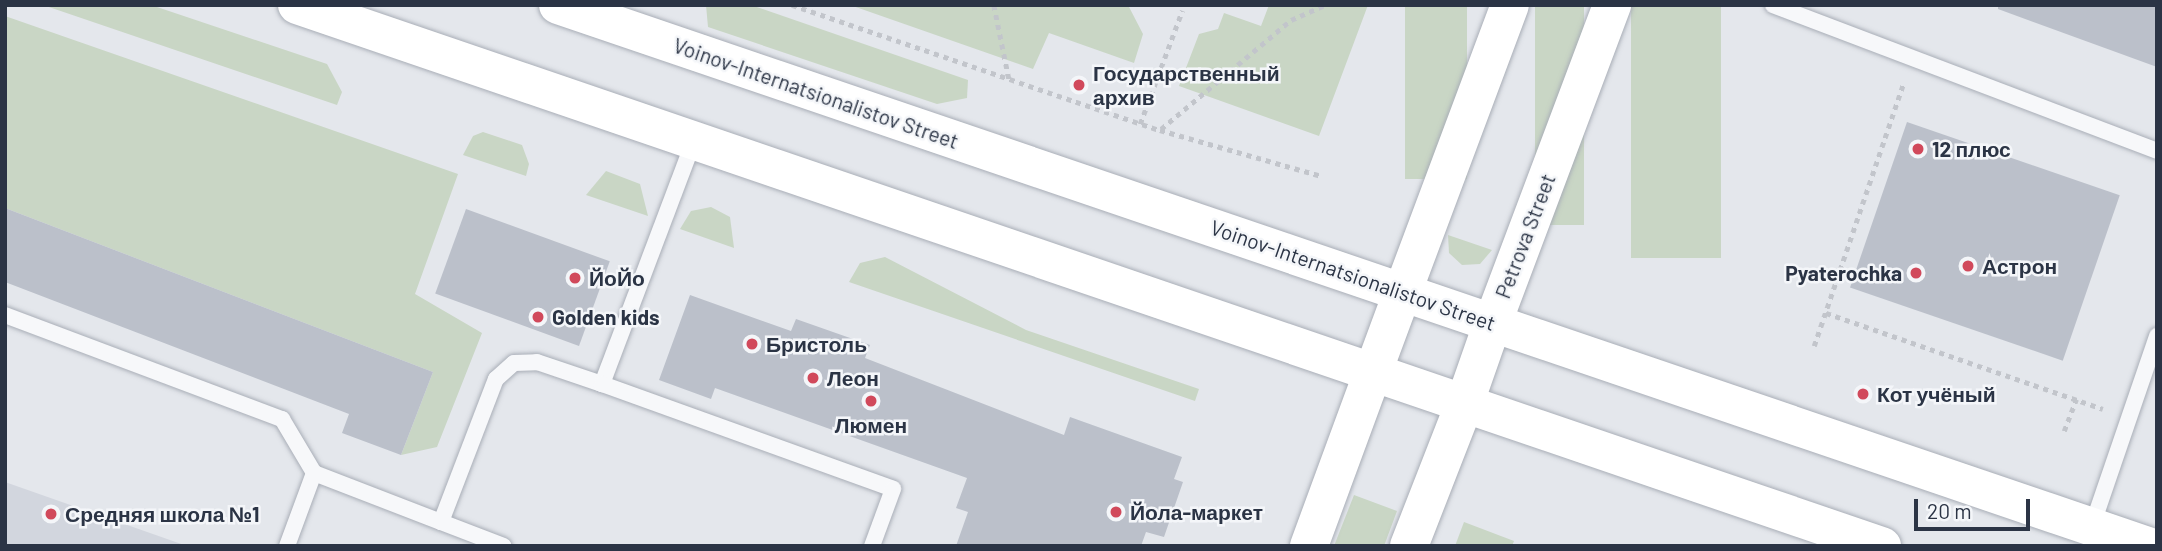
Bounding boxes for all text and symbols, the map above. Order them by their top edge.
street label: Voinov-Internatsionalistov Street [670,32,962,154]
place label: Государственный архив [1093,60,1280,110]
marker: Государственный архив [1071,77,1087,93]
place label: 12 плюс [1932,136,2011,162]
marker: 12 плюс [1910,141,1926,157]
street label: Petrova Street [1490,170,1560,302]
street label: Voinov-Internatsionalistov Street [1207,214,1499,336]
place label: Астрон [1982,253,2057,279]
marker: Астрон [1960,258,1976,274]
place label: Pyaterochka [1785,260,1902,286]
place label: ЙоЙо [589,265,645,291]
marker: Pyaterochka [1908,265,1924,281]
marker: ЙоЙо [567,270,583,286]
place label: Golden kids [552,304,660,330]
marker: Golden kids [530,309,546,325]
place label: Бристоль [766,331,867,357]
marker: Бристоль [744,336,760,352]
place label: Леон [827,365,879,391]
marker: Леон [805,370,821,386]
place label: Кот учёный [1877,381,1996,407]
marker: Кот учёный [1855,386,1871,402]
marker: Люмен [863,393,879,409]
place label: Люмен [835,412,907,438]
scale bar [1917,484,2032,528]
text: 20 m [1927,498,1972,523]
place label: Йола-маркет [1130,499,1263,525]
place label: Средняя школа №1 [65,501,259,527]
marker: Йола-маркет [1108,504,1124,520]
marker: Средняя школа №1 [43,506,59,522]

